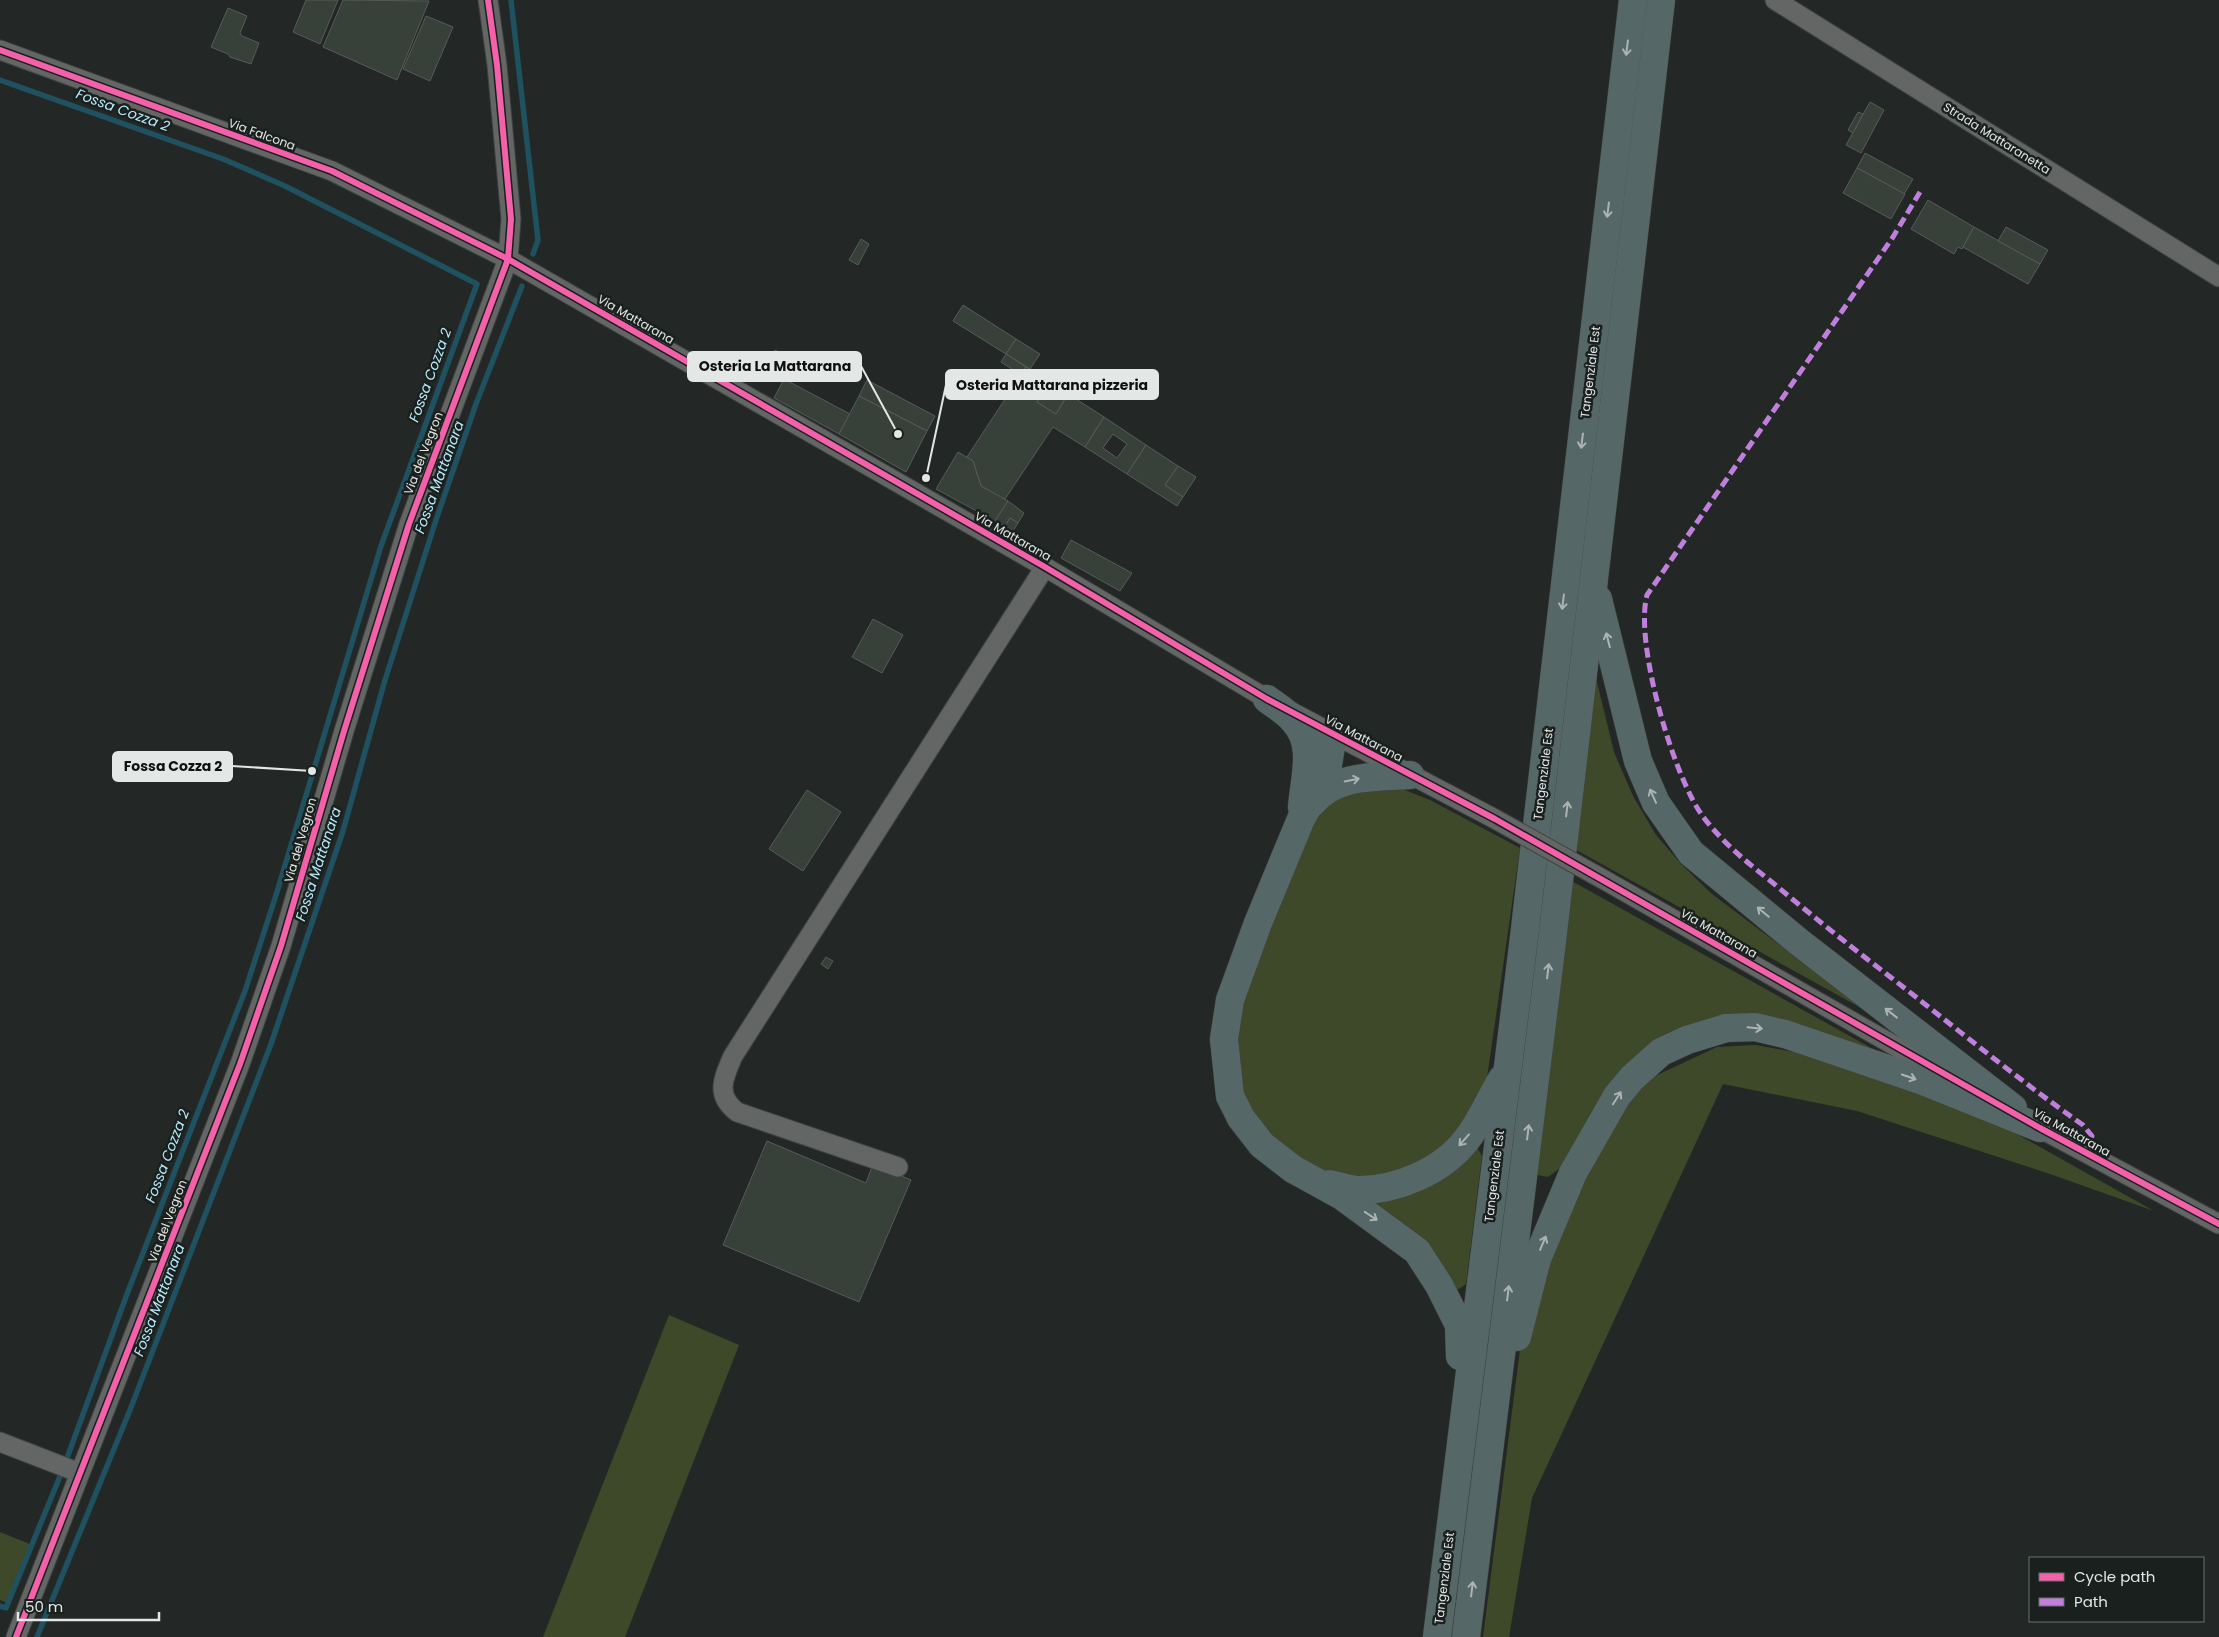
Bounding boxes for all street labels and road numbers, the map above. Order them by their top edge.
street label: Strada Mattaranetta [1940,98,2054,178]
street label: Via Falcona [226,114,298,154]
street label: Via Mattarana [594,290,678,348]
street label: Tangenziale Est [1576,325,1604,419]
street label: Via del Vegron [399,409,447,497]
street label: Via Mattarana [971,507,1055,565]
street label: Via Mattarana [1322,710,1406,766]
street label: Tangenziale Est [1529,727,1557,821]
street label: Via del Vegron [280,796,320,884]
street label: Via Mattarana [1677,904,1761,962]
street label: Via Mattarana [2030,1104,2114,1160]
street label: Tangenziale Est [1480,1129,1508,1223]
street label: Via del Vegron [143,1177,191,1265]
street label: Tangenziale Est [1430,1531,1458,1625]

